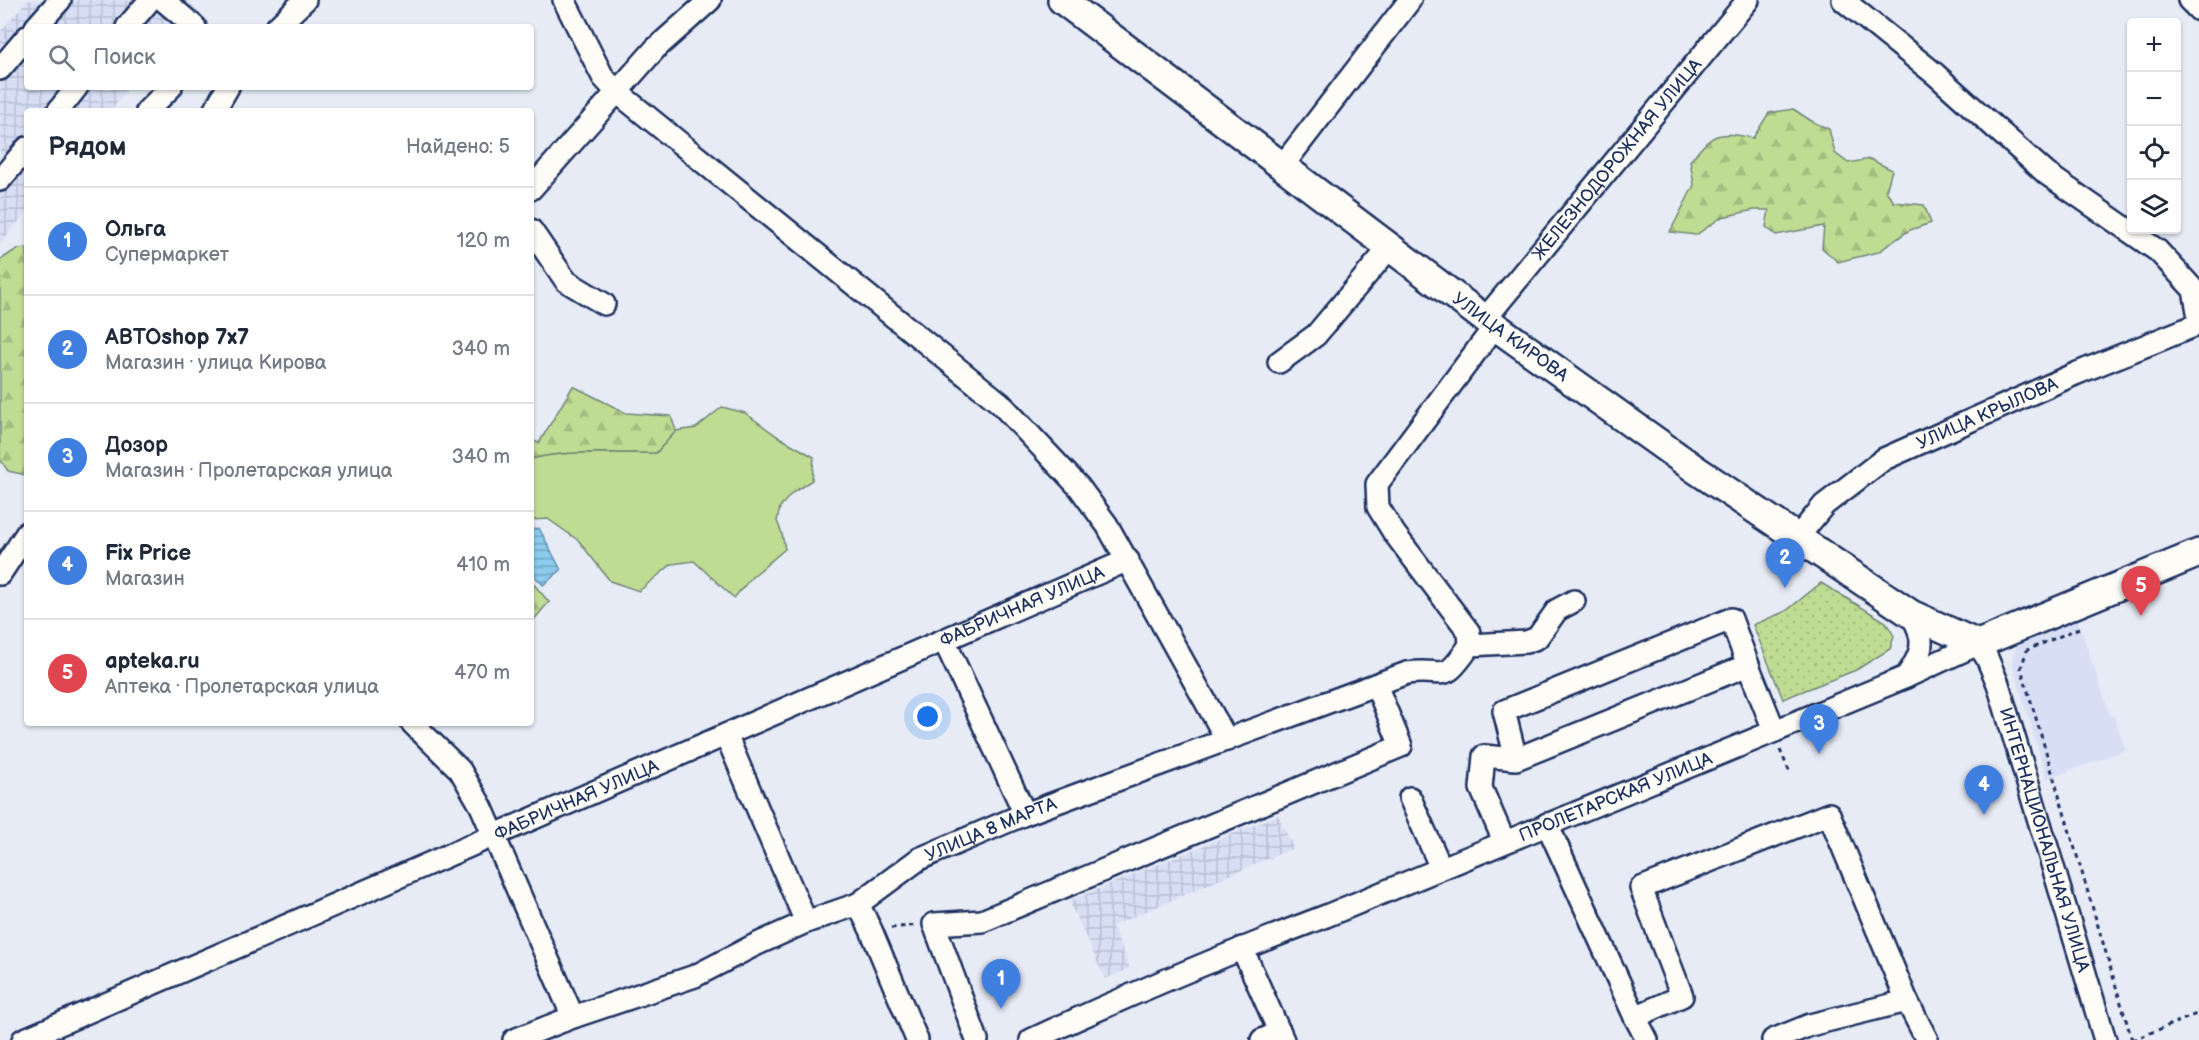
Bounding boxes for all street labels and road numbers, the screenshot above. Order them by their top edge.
street label: ЖЕЛЕЗНОДОРОЖНАЯ УЛИЦА [1528,55,1706,265]
street label: УЛИЦА КИРОВА [1448,288,1572,386]
street label: УЛИЦА КРЫЛОВА [1913,373,2061,454]
street label: ФАБРИЧНАЯ УЛИЦА [937,562,1108,651]
street label: ИНТЕРНАЦИОНАЛЬНАЯ УЛИЦА [1995,705,2094,975]
street label: ПРОЛЕТАРСКАЯ УЛИЦА [1516,748,1715,846]
street label: ФАБРИЧНАЯ УЛИЦА [491,755,662,845]
street label: УЛИЦА 8 МАРТА [922,793,1060,866]

